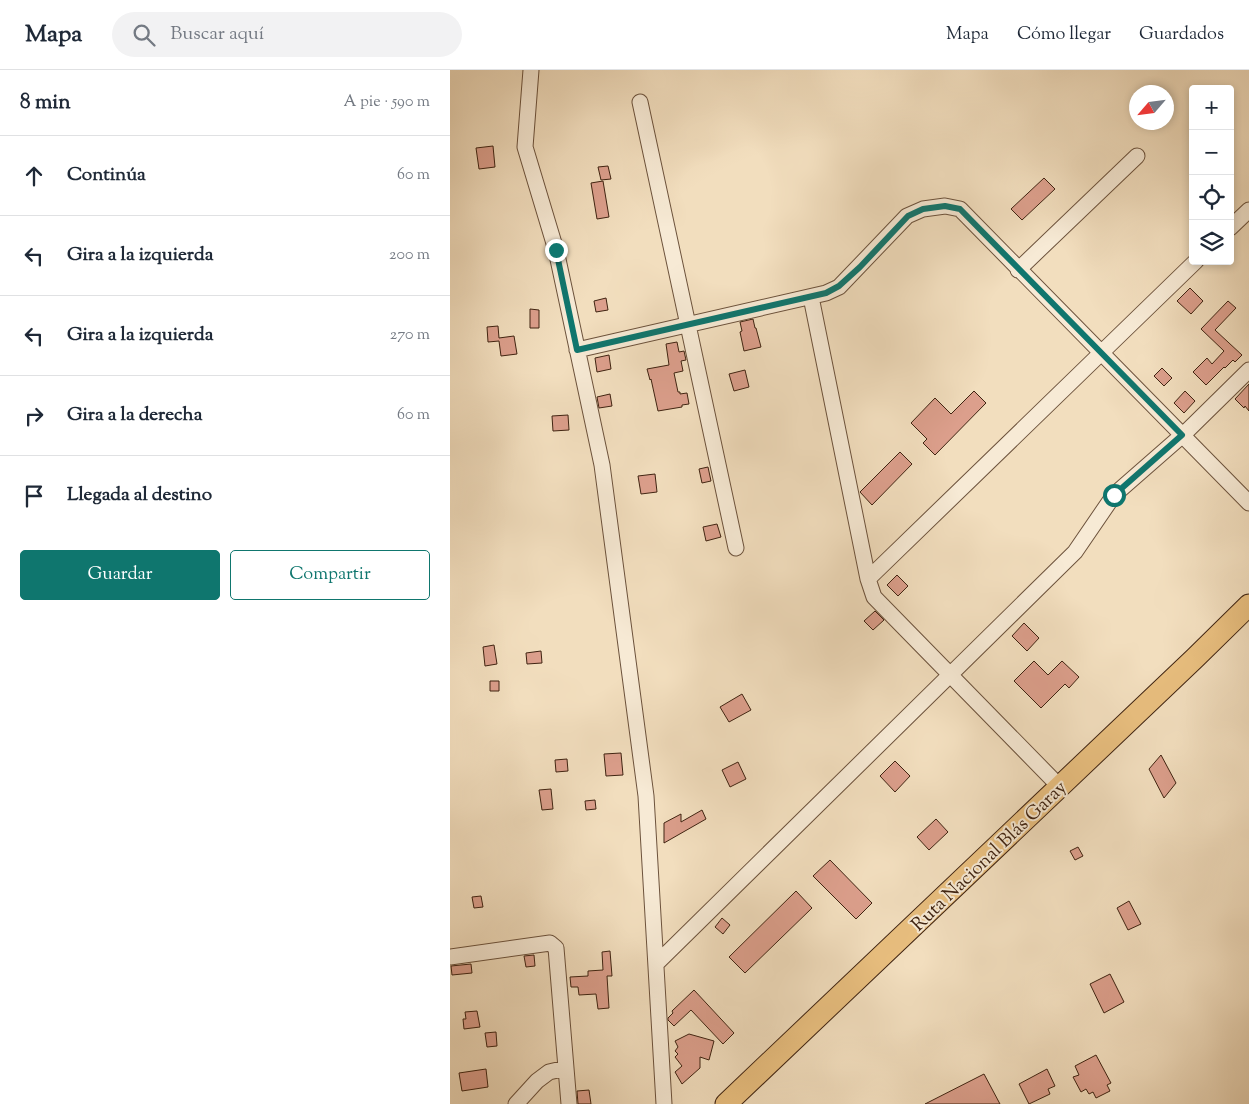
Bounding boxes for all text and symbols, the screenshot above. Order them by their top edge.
search box [112,12,462,57]
text: Mapa [25,18,82,52]
icon: search [130,21,158,49]
text: Buscar aquí [170,21,264,48]
text: Mapa [946,22,989,48]
text: Cómo llegar [1017,22,1111,48]
text: Guardados [1139,22,1224,48]
north arrow [1129,85,1174,130]
map controls [1189,85,1234,265]
button: + [1189,85,1234,130]
text: 8 min [20,88,71,118]
text: A pie · 590 m [344,91,430,114]
button: − [1189,130,1234,175]
icon: ahead [20,162,48,190]
text: Continúa [67,162,146,189]
text: 60 m [397,164,430,187]
button: locate [1189,175,1234,220]
button: layers [1189,220,1234,265]
route end [545,239,568,262]
icon: left [20,242,48,270]
text: Gira a la izquierda [67,242,213,269]
text: 200 m [389,244,430,267]
icon: left [20,322,48,350]
text: Gira a la izquierda [67,322,213,349]
text: 270 m [390,324,430,347]
icon: right [20,402,48,430]
text: Gira a la derecha [67,402,202,429]
text: 60 m [397,404,430,427]
icon: arrive [20,482,48,510]
text: Llegada al destino [67,482,212,509]
route start [1103,484,1126,507]
button: Guardar [20,550,220,600]
button: Compartir [230,550,430,600]
street label: Ruta Nacional Blás Garay [906,775,1074,938]

